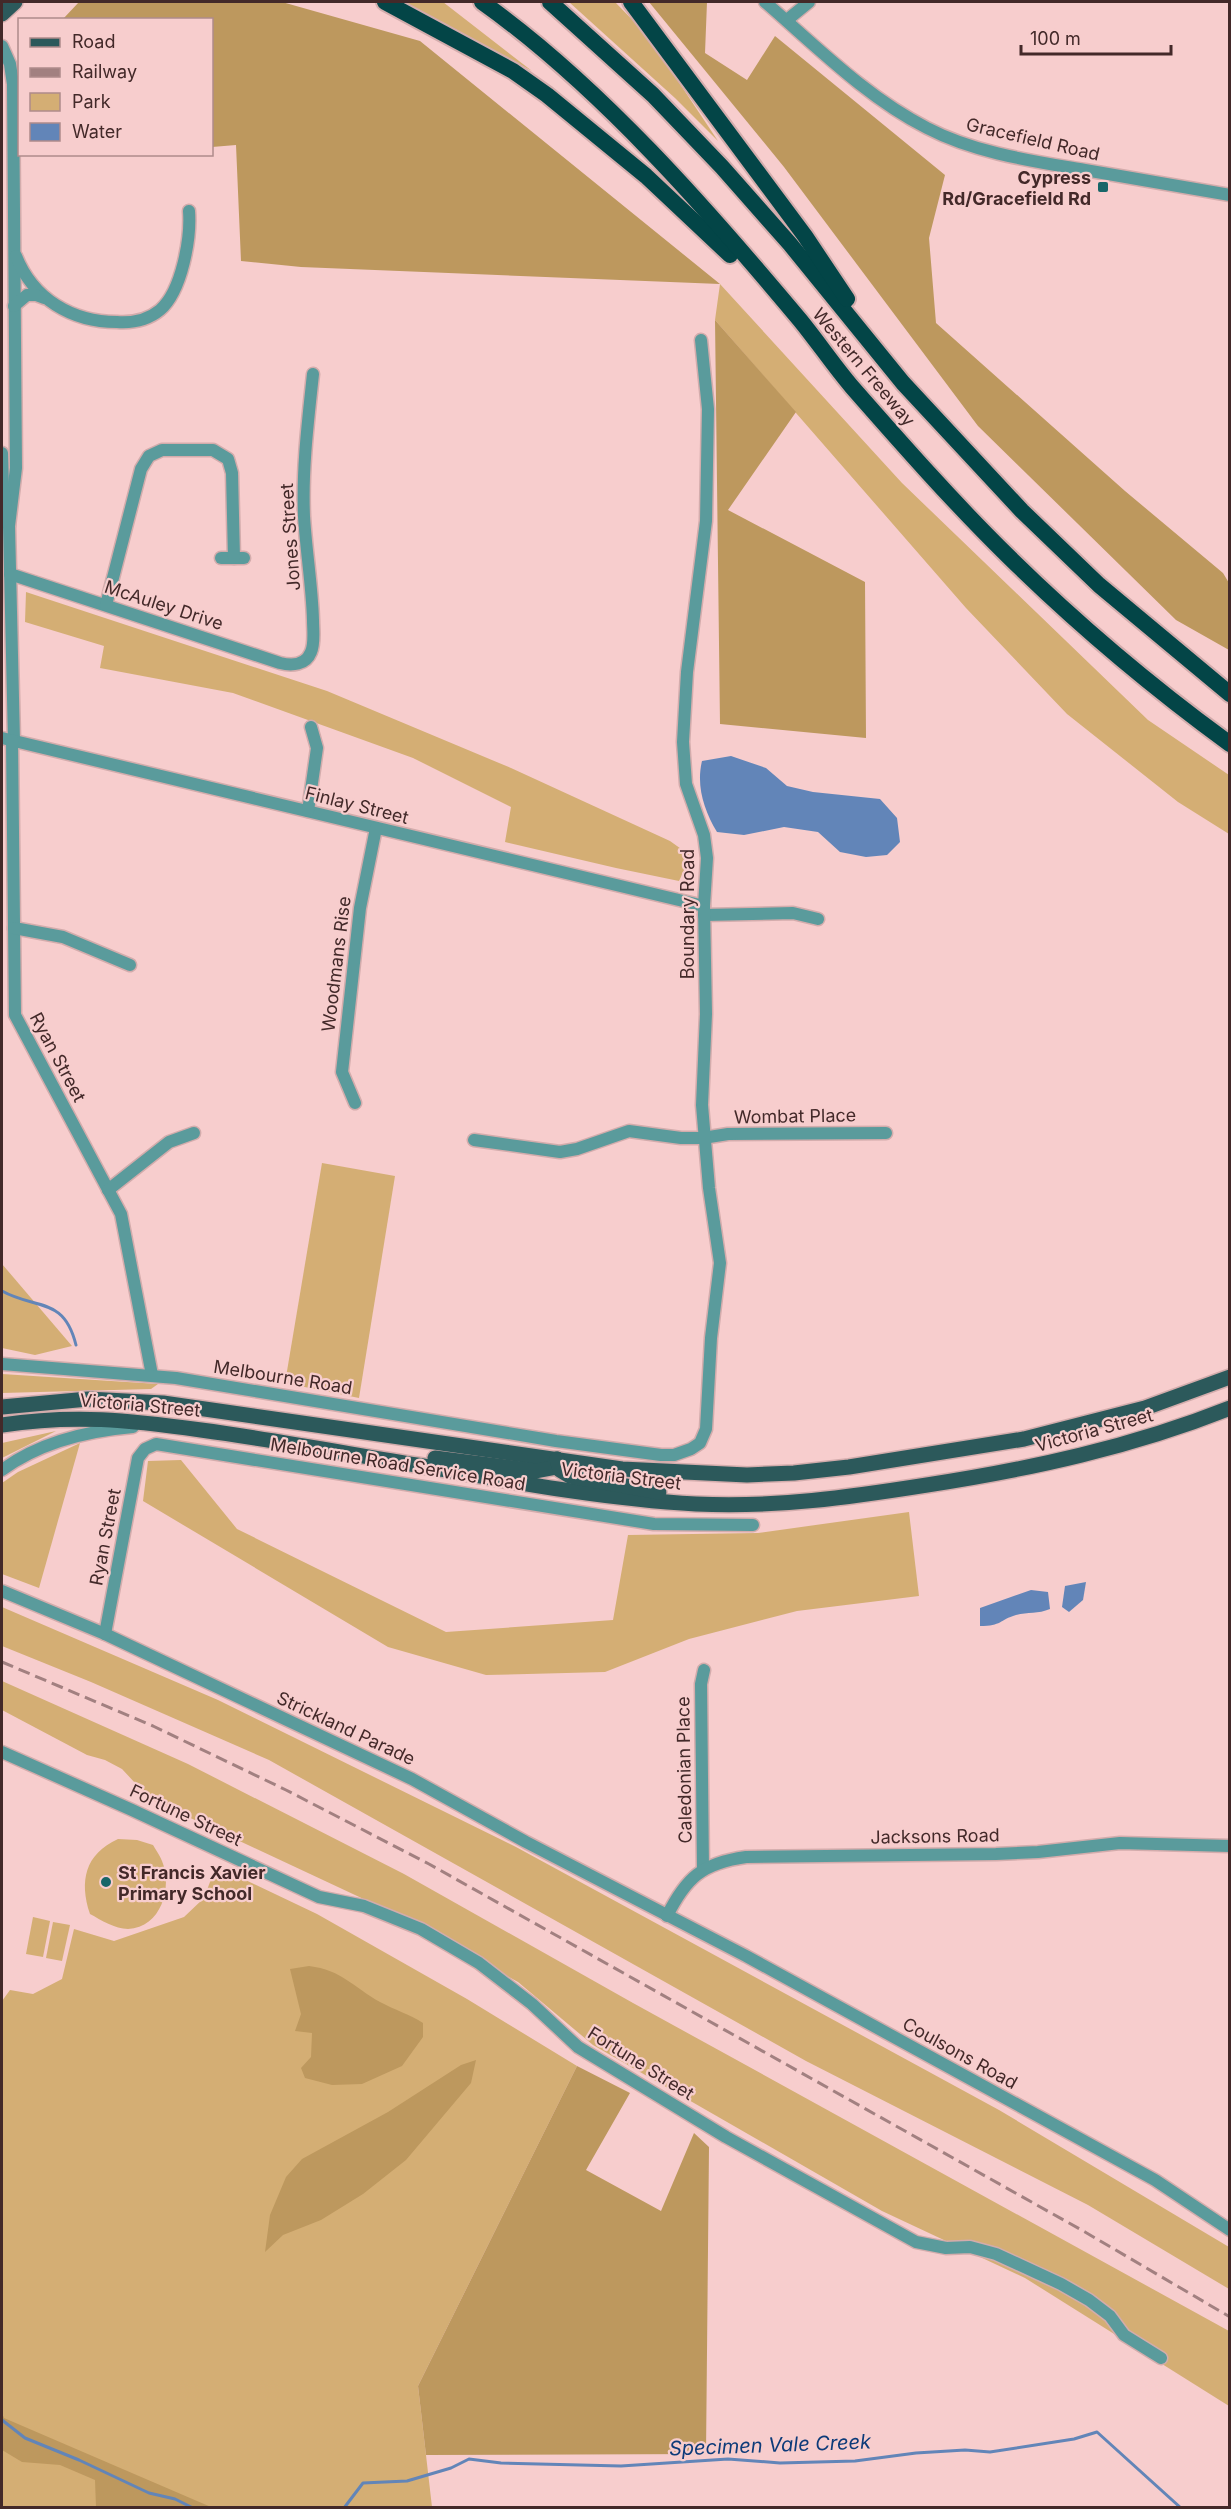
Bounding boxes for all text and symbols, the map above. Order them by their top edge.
legend [18,18,213,156]
scale bar [1021,18,1171,56]
text: 100 m [1030,28,1081,49]
text: Road [72,31,115,52]
text: Railway [72,61,137,82]
text: Park [72,91,111,112]
street label: Gracefield Road [964,113,1102,165]
text: Water [72,121,122,142]
place label: Cypress Rd/Gracefield Rd [942,167,1091,209]
marker: Cypress Rd/Gracefield Rd [1096,180,1110,194]
street label: Western Freeway [808,304,920,430]
street label: Jones Street [276,483,304,591]
street label: McAuley Drive [102,576,226,634]
street label: Finlay Street [303,782,411,828]
street label: Boundary Road [677,849,698,979]
street label: Woodmans Rise [317,895,355,1033]
street label: Ryan Street [26,1009,90,1105]
street label: Wombat Place [734,1104,856,1128]
street label: Melbourne Road [212,1356,354,1398]
street label: Victoria Street [79,1389,201,1421]
street label: Victoria Street [1033,1404,1155,1456]
street label: Melbourne Road Service Road [269,1433,527,1495]
street label: Victoria Street [560,1458,682,1494]
street label: Ryan Street [85,1487,125,1587]
street label: Strickland Parade [273,1687,419,1769]
street label: Caledonian Place [672,1696,696,1844]
street label: Fortune Street [127,1780,245,1850]
street label: Jacksons Road [870,1824,1000,1848]
place label: St Francis Xavier Primary School [118,1862,266,1904]
marker: St Francis Xavier Primary School [99,1875,113,1889]
street label: Coulsons Road [899,2013,1021,2093]
street label: Fortune Street [584,2022,698,2104]
water label: Specimen Vale Creek [669,2429,872,2461]

